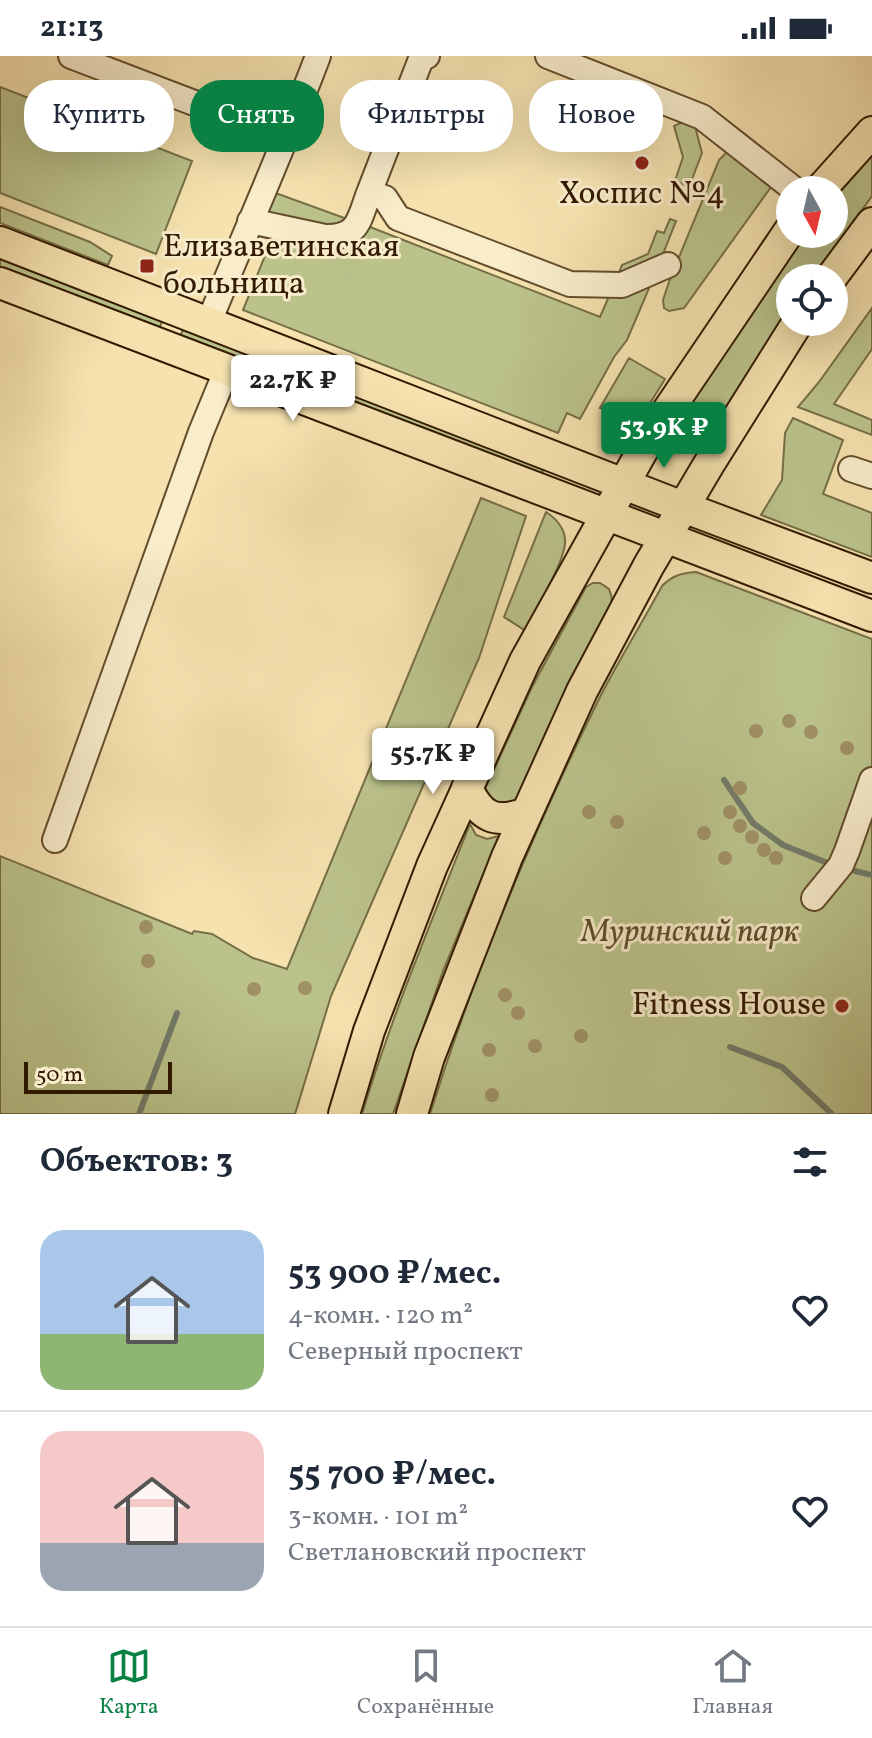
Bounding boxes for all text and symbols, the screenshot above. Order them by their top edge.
text: 21:13 [40,7,104,49]
chip: Купить [24,80,174,152]
chip: Снять [190,80,324,152]
chip: Фильтры [340,80,513,152]
chip: Новое [529,80,663,152]
marker: Хоспис №4 [633,154,651,172]
place label: Хоспис №4 [559,173,725,217]
north arrow [776,176,848,248]
map controls [776,176,848,336]
place label: Елизаветинская больница [163,226,399,307]
marker: Елизаветинская больница [138,257,156,275]
button: locate [776,264,848,336]
pin: 22.7K ₽ [219,355,367,423]
text: 22.7K ₽ [249,363,337,399]
pin: 53.9K ₽ [590,402,738,470]
text: 53.9K ₽ [619,410,709,446]
pin: 55.7K ₽ [359,728,507,796]
text: 55.7K ₽ [390,736,476,772]
park label: Муринский парк [580,911,800,955]
place label: Fitness House [632,984,826,1028]
marker: Fitness House [833,997,851,1015]
scale bar [24,1058,172,1094]
text: 50 m [36,1060,83,1091]
text: Объектов: 3 [40,1139,233,1186]
icon: filters [788,1140,832,1184]
text: 53 900 ₽/мес. [288,1251,501,1298]
icon: home [104,1262,200,1358]
icon: heart [788,1288,832,1332]
text: 4-комн. · 120 m² [288,1298,473,1334]
text: Северный проспект [288,1334,523,1370]
text: 55 700 ₽/мес. [288,1452,496,1499]
icon: home [104,1463,200,1559]
icon: heart [788,1489,832,1533]
text: 3-комн. · 101 m² [288,1499,468,1535]
text: Светлановский проспект [288,1535,586,1571]
tab: Карта [99,1644,159,1723]
tab: Сохранённые [357,1644,494,1723]
tab: Главная [692,1644,773,1723]

